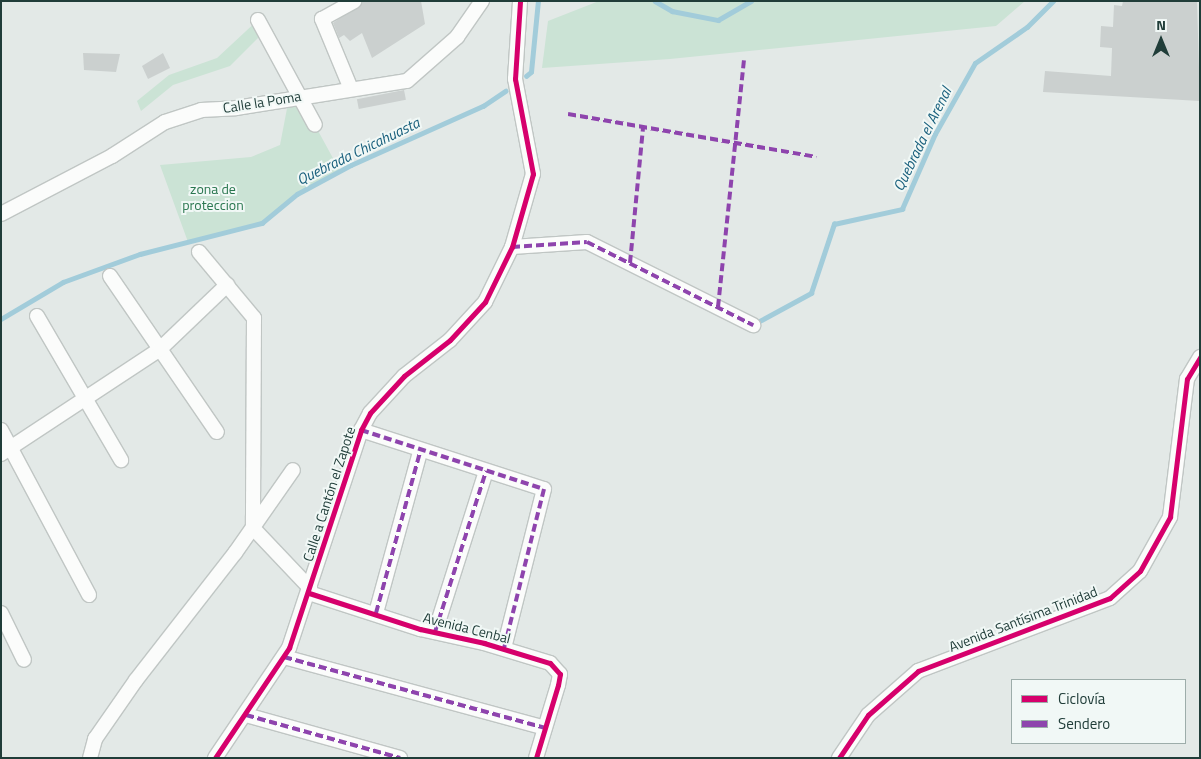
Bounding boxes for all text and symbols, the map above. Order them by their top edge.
text: N [1156,14,1166,35]
north arrow [1136,15,1186,65]
water label: Quebrada el Arenal [889,84,955,194]
street label: Calle la Poma [222,88,302,116]
water label: Quebrada Chicahuasta [294,113,422,189]
park label: zona de proteccion [182,181,244,213]
street label: Calle a Cantón el Zapote [299,424,359,564]
street label: Avenida Santísima Trinidad [946,583,1100,655]
street label: Avenida Cenbal [422,609,512,647]
legend [1011,679,1186,744]
text: Ciclovía [1058,687,1105,710]
text: Sendero [1058,712,1110,735]

